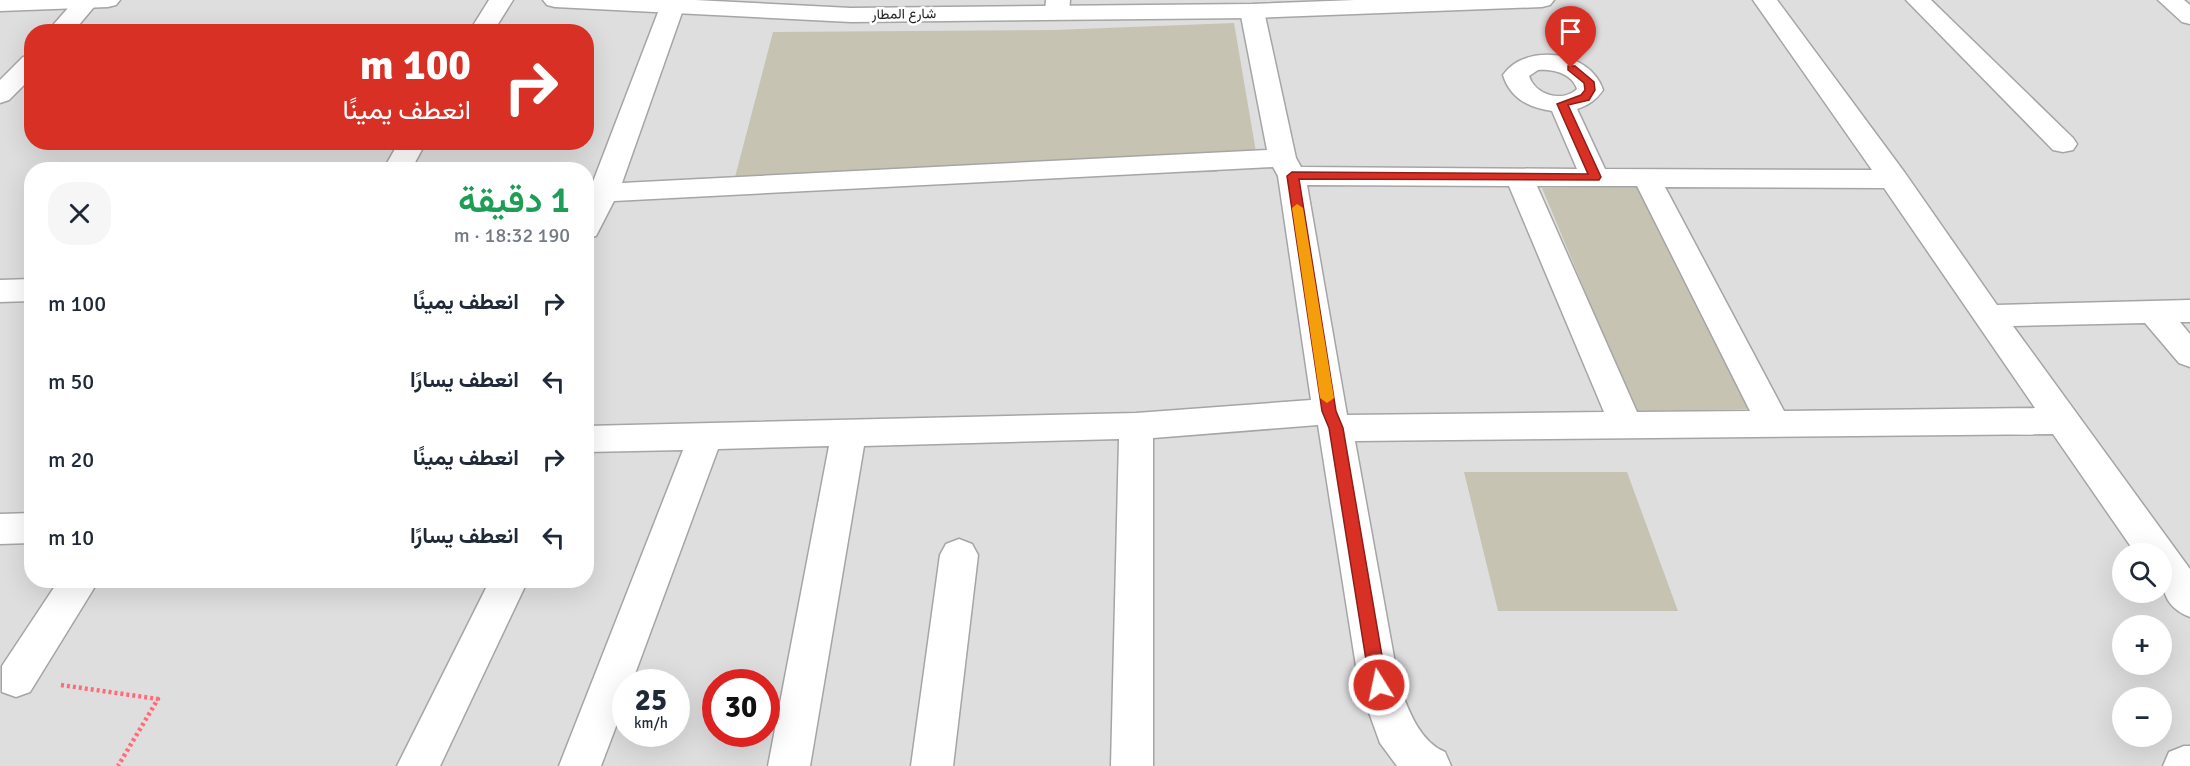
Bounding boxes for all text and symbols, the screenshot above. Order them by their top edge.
street label: شارع المطار [871,5,936,25]
pin [1545,6,1596,68]
icon: arrive [1554,15,1587,48]
text: 100 m [360,40,471,91]
icon: right [492,48,570,126]
text: انعطف يمينًا [342,94,471,127]
text: 1 دقيقة [458,178,570,223]
button: close [48,182,111,245]
text: 190 m · 18:32 [454,223,570,248]
icon: right [537,287,570,320]
text: انعطف يمينًا [413,288,519,315]
text: 100 m [48,290,106,317]
icon: left [537,365,570,398]
text: انعطف يسارًا [410,366,519,393]
text: 50 m [48,368,94,395]
icon: right [537,443,570,476]
text: انعطف يمينًا [413,444,519,471]
text: 20 m [48,446,94,473]
icon: left [537,521,570,554]
text: انعطف يسارًا [410,522,519,549]
text: 10 m [48,524,94,551]
map controls [2112,543,2172,747]
button: search [2112,543,2172,603]
button: + [2112,615,2172,675]
position arrow [1347,653,1411,717]
speed limit sign: 30 [702,669,780,747]
text: 25 [635,682,667,719]
button: − [2112,687,2172,747]
text: km/h [634,714,668,732]

